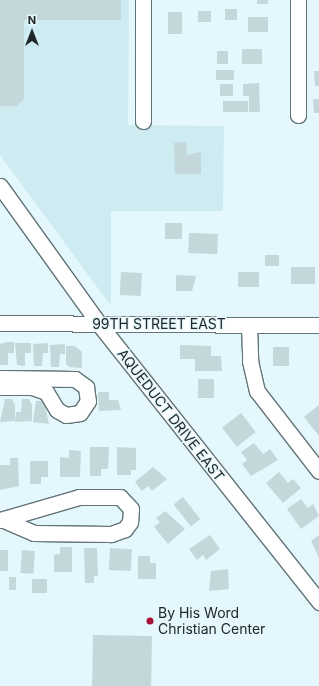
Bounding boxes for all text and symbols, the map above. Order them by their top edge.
north arrow [12,12,52,52]
text: N [28,13,36,27]
street label: 99TH STREET EAST [92,316,226,332]
street label: AQUEDUCT DRIVE EAST [114,345,228,485]
place label: By His Word Christian Center [158,605,265,638]
marker: By His Word Christian Center [145,616,155,626]

